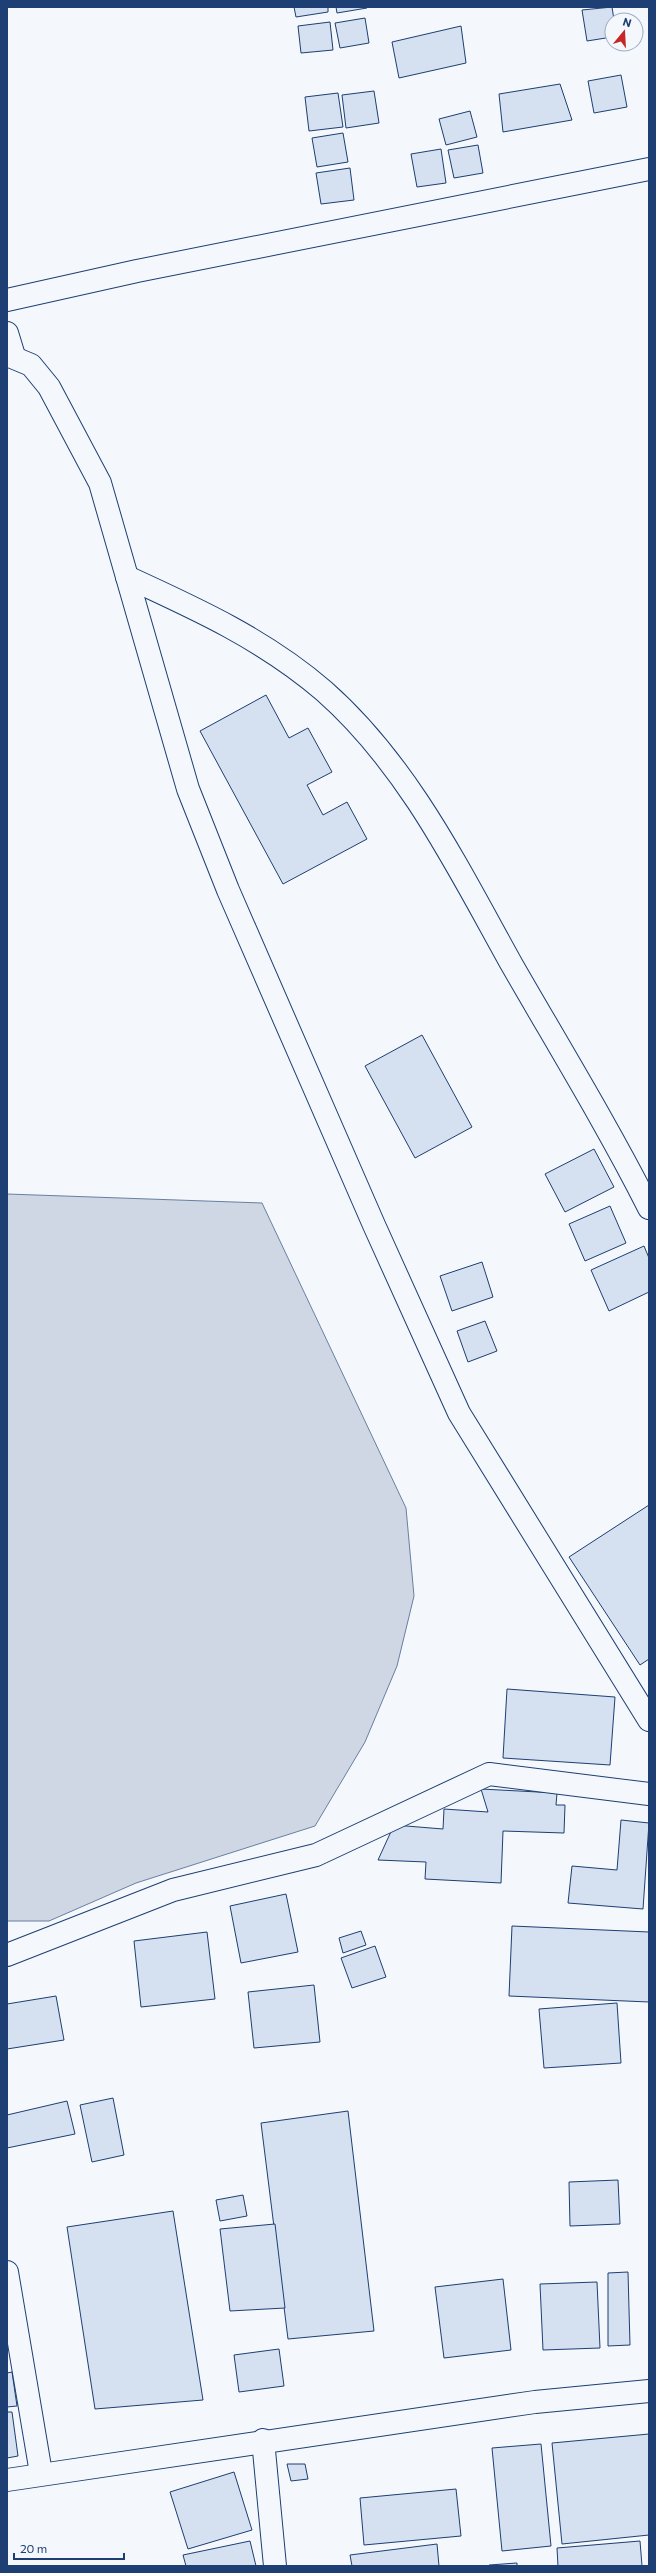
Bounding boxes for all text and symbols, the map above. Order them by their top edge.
north arrow [604,12,644,52]
text: N [621,15,633,29]
scale bar [14,2535,124,2561]
text: 20 m [20,2541,47,2555]

